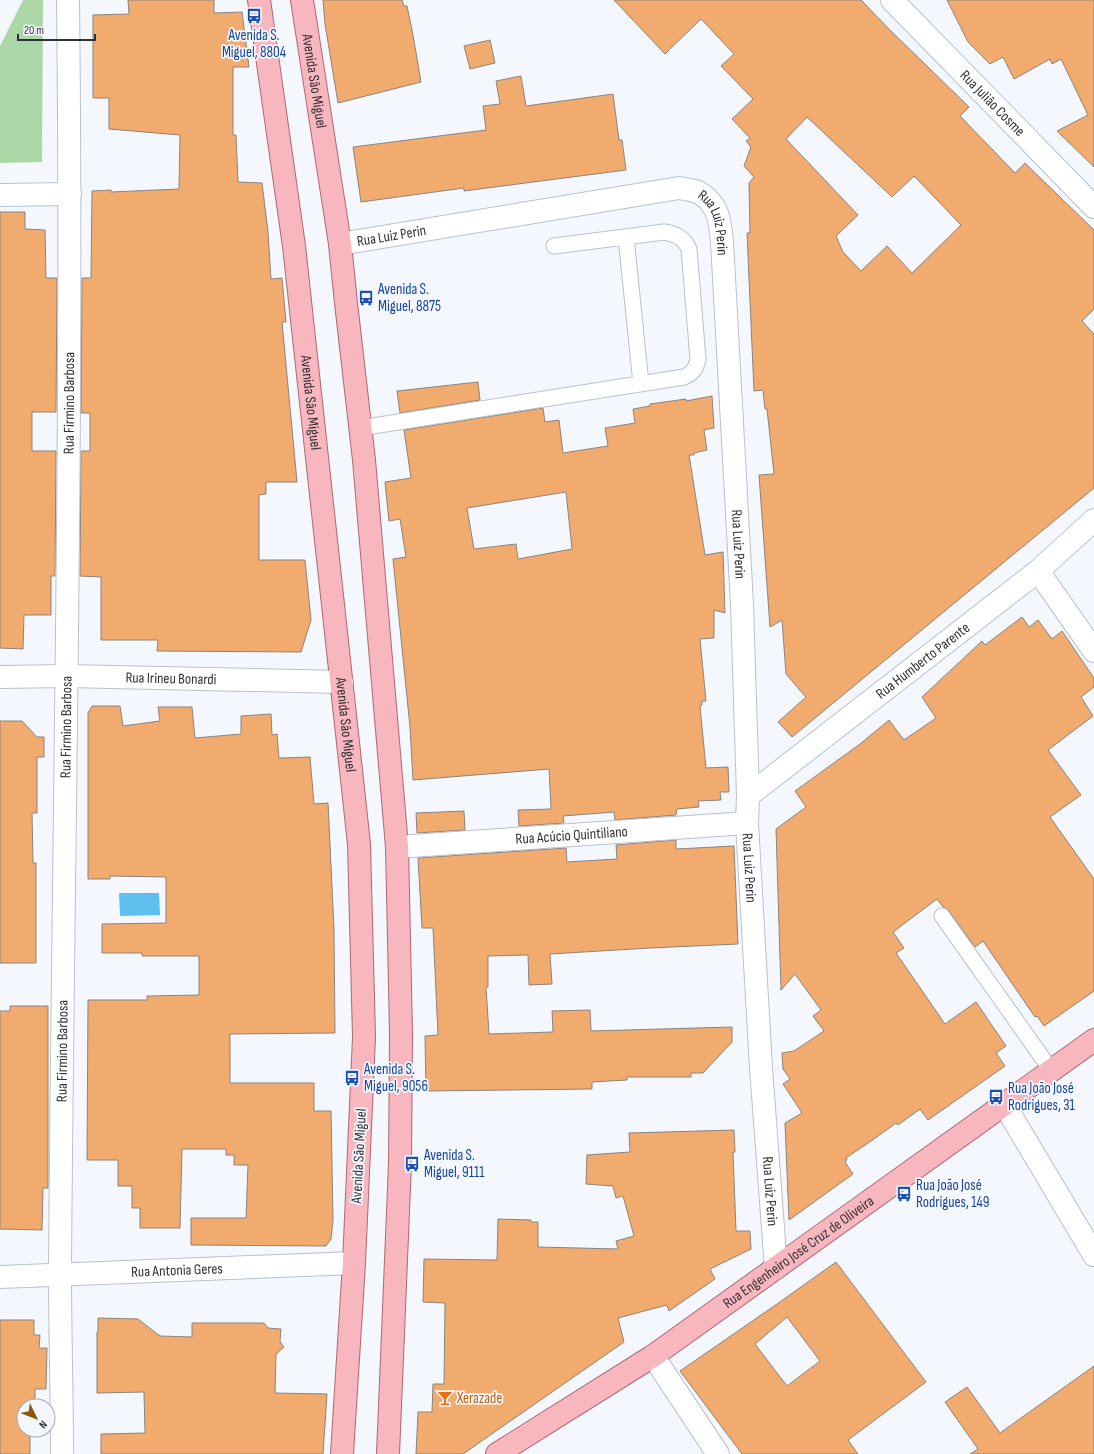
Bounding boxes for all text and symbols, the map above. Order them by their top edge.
bus stop icon: Avenida S. Miguel, 8804 [245,7,263,25]
scale bar [18,16,95,42]
text: 20 m [24,23,44,38]
place label: Avenida S. Miguel, 8804 [222,26,286,62]
street label: Avenida São Miguel [298,32,331,130]
street label: Rua Julião Cosme [956,66,1029,140]
street label: Rua Luiz Perin [694,185,732,256]
street label: Rua Luiz Perin [355,220,427,251]
place label: Avenida S. Miguel, 8875 [377,280,441,316]
bus stop icon: Avenida S. Miguel, 8875 [357,289,375,307]
street label: Rua Firmino Barbosa [59,352,79,454]
street label: Avenida São Miguel [296,353,326,451]
street label: Rua Luiz Perin [727,509,750,580]
street label: Rua Humberto Parente [872,618,973,703]
street label: Rua Irineu Bonardi [125,668,217,689]
street label: Avenida São Miguel [331,675,361,773]
street label: Rua Firmino Barbosa [56,676,76,778]
street label: Rua Acúcio Quintiliano [515,822,628,848]
street label: Rua Luiz Perin [738,833,761,903]
street label: Rua Firmino Barbosa [52,1000,72,1102]
place label: Avenida S. Miguel, 9056 [363,1060,428,1096]
bus stop icon: Avenida S. Miguel, 9056 [343,1069,361,1087]
place label: Rua João José Rodrigues, 31 [1008,1079,1076,1115]
bus stop icon: Rua João José Rodrigues, 31 [987,1088,1005,1106]
street label: Avenida São Miguel [347,1108,371,1205]
place label: Avenida S. Miguel, 9111 [423,1146,485,1182]
bus stop icon: Avenida S. Miguel, 9111 [403,1155,421,1173]
street label: Rua Luiz Perin [758,1156,782,1227]
place label: Rua João José Rodrigues, 149 [916,1176,989,1212]
bus stop icon: Rua João José Rodrigues, 149 [895,1185,913,1203]
street label: Rua Engenheiro José Cruz de Oliveira [719,1191,878,1312]
street label: Rua Antonia Geres [131,1259,223,1281]
bar icon: Xerazade [436,1389,454,1407]
place label: Xerazade [456,1389,502,1408]
north arrow [16,1398,56,1438]
text: N [36,1418,50,1431]

